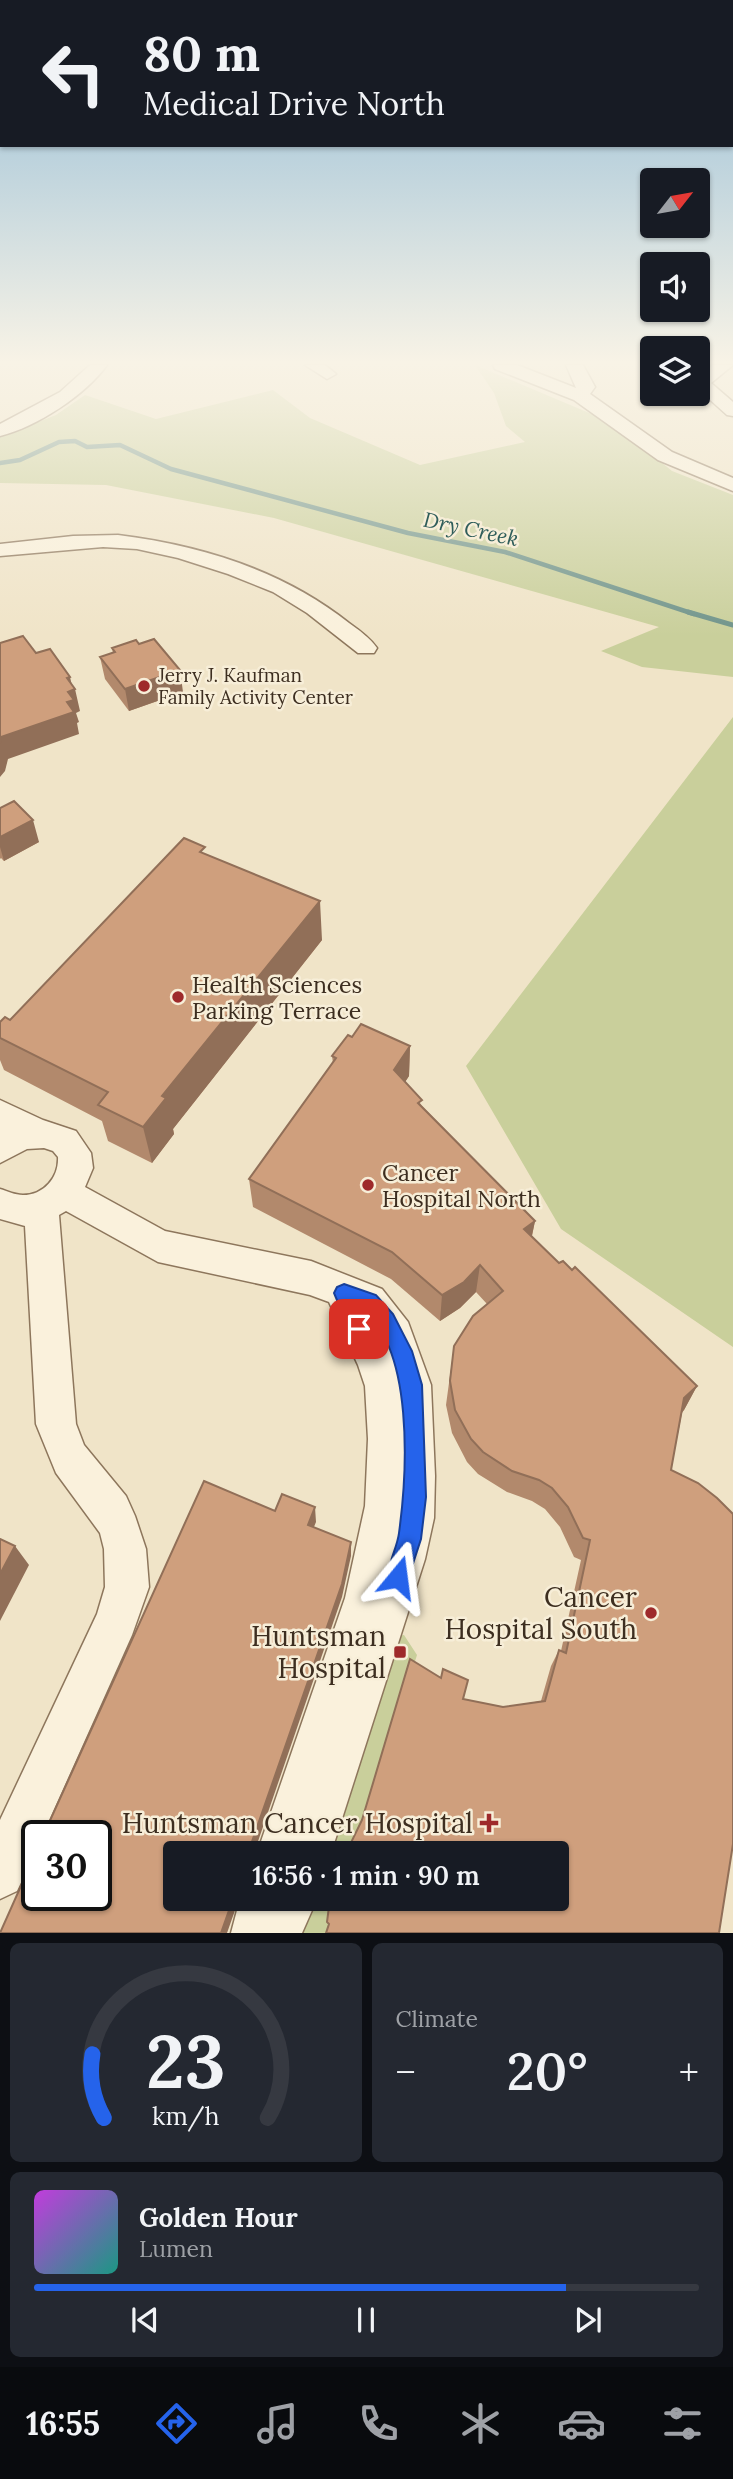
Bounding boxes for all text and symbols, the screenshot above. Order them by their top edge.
text: 80 m [143,22,260,84]
icon: left [28,28,119,119]
text: Medical Drive North [143,83,445,124]
north arrow [640,168,710,238]
map controls [640,168,710,406]
button: sound [640,252,710,322]
button: layers [640,336,710,406]
water label: Dry Creek [421,506,521,552]
place label: Jerry J. Kaufman Family Activity Center [157,663,354,709]
marker: Jerry J. Kaufman Family Activity Center [136,678,152,694]
place label: Health Sciences Parking Terrace [192,970,362,1025]
marker: Health Sciences Parking Terrace [170,989,186,1005]
place label: Cancer Hospital North [382,1158,541,1213]
marker: Cancer Hospital North [360,1177,376,1193]
pin [329,1299,389,1359]
icon: arrive [340,1310,378,1348]
position arrow [361,1540,435,1614]
place label: Cancer Hospital South [445,1579,637,1647]
marker: Cancer Hospital South [643,1605,659,1621]
place label: Huntsman Hospital [251,1618,386,1686]
marker: Huntsman Hospital [392,1644,408,1660]
place label: Huntsman Cancer Hospital [122,1805,473,1841]
marker: Huntsman Cancer Hospital [479,1813,499,1833]
speed limit sign: 30 [21,1820,112,1911]
text: 16:56 · 1 min · 90 m [252,1859,480,1892]
text: Climate [396,2004,478,2033]
text: 23 [146,2016,226,2109]
text: 20° [507,2038,588,2104]
text: − [396,2048,416,2096]
text: + [679,2048,699,2096]
text: km/h [152,2100,220,2132]
text: Golden Hour [139,2201,298,2234]
text: Lumen [139,2234,213,2263]
icon: previous [126,2301,164,2339]
icon: pause [347,2301,385,2339]
icon: next [569,2301,607,2339]
icon: directions [152,2399,201,2448]
icon: music [253,2399,302,2448]
icon: phone [354,2399,403,2448]
icon: climate [456,2399,505,2448]
icon: car [557,2399,606,2448]
icon: filters [658,2399,707,2448]
text: 16:55 [26,2403,100,2444]

